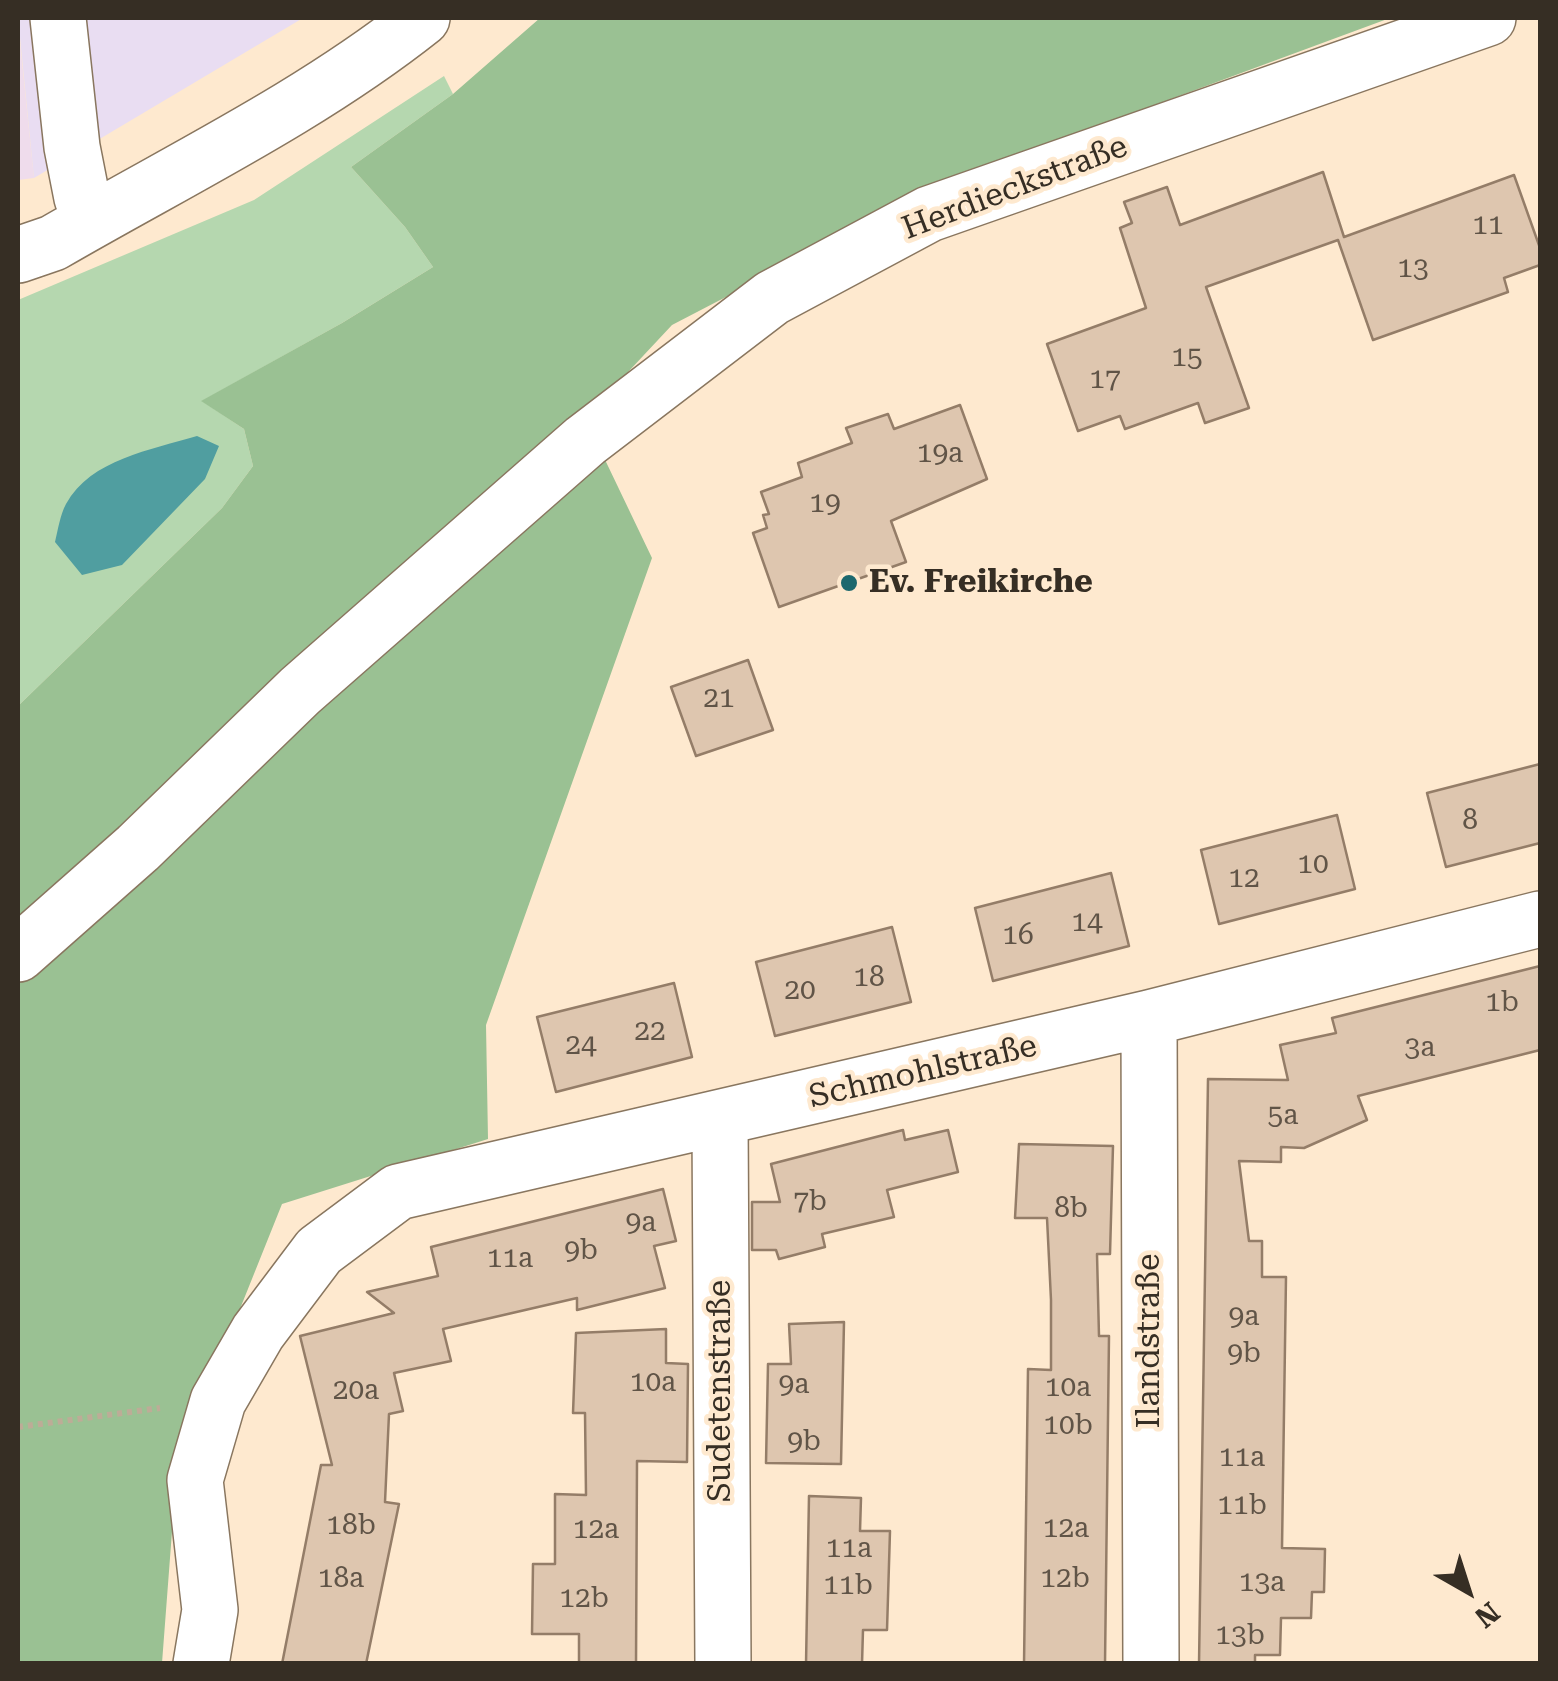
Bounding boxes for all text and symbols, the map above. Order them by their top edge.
street label: Herdieckstraße [897,127,1133,249]
house number: 11 [1472,209,1504,243]
house number: 13 [1397,252,1429,286]
house number: 15 [1171,341,1203,375]
house number: 17 [1089,363,1121,397]
house number: 19a [917,437,963,471]
house number: 19 [809,487,841,521]
place label: Ev. Freikirche [869,564,1093,602]
marker: Ev. Freikirche [838,572,860,594]
house number: 21 [703,682,735,716]
house number: 8 [1462,804,1478,838]
house number: 10 [1297,848,1329,882]
house number: 12 [1228,862,1260,896]
house number: 14 [1071,906,1103,940]
house number: 16 [1002,919,1034,953]
house number: 18 [853,961,885,995]
house number: 20 [784,974,816,1008]
house number: 1b [1485,986,1519,1020]
house number: 22 [634,1015,666,1049]
street label: Schmohlstraße [805,1027,1041,1117]
house number: 24 [565,1029,597,1063]
house number: 3a [1405,1031,1435,1065]
house number: 5a [1268,1099,1298,1133]
house number: 7b [793,1185,827,1219]
house number: 8b [1054,1192,1088,1226]
house number: 9a [626,1206,656,1240]
house number: 9b [564,1234,598,1268]
house number: 11a [487,1242,533,1276]
street label: Ilandstraße [1131,1253,1169,1429]
street label: Sudetenstraße [702,1280,740,1502]
house number: 9a [1229,1300,1259,1334]
house number: 9b [1227,1337,1261,1371]
house number: 10a [630,1366,676,1400]
house number: 9a [779,1368,809,1402]
house number: 10a [1045,1371,1091,1405]
house number: 20a [333,1374,379,1408]
house number: 10b [1043,1409,1093,1443]
house number: 9b [787,1425,821,1459]
house number: 11a [1219,1441,1265,1475]
house number: 11b [1217,1489,1267,1523]
house number: 18b [326,1509,376,1543]
house number: 12a [1043,1512,1089,1546]
house number: 12a [573,1513,619,1547]
house number: 11a [826,1532,872,1566]
north arrow [1418,1541,1518,1641]
house number: 18a [318,1562,364,1596]
house number: 12b [1040,1562,1090,1596]
house number: 13a [1239,1566,1285,1600]
house number: 11b [823,1569,873,1603]
house number: 12b [559,1582,609,1616]
text: N [1468,1595,1506,1634]
house number: 13b [1215,1619,1265,1653]

